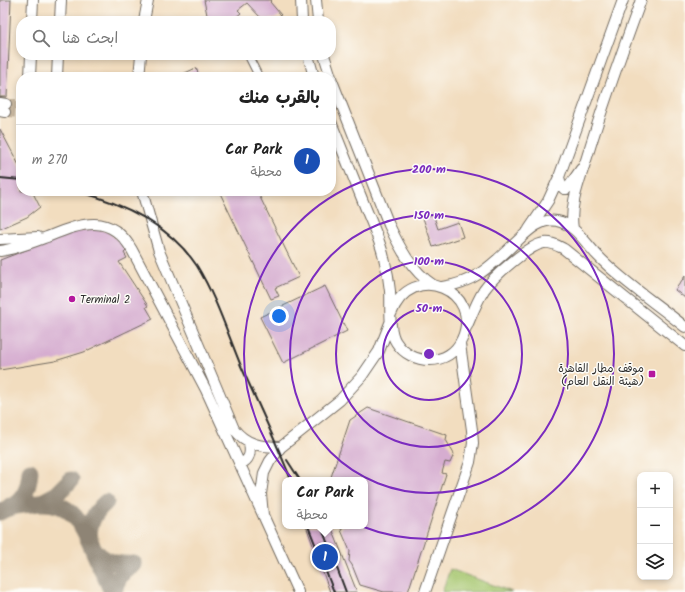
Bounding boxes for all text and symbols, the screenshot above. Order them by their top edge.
search box [16,16,336,60]
icon: search [30,27,52,49]
text: ابحث هنا [62,27,118,51]
text: بالقرب منك [239,85,320,112]
text: Car Park [225,138,282,162]
text: 270 m [32,150,68,171]
text: 1 [305,150,309,171]
text: 200 m [412,160,446,179]
text: محطة [251,162,282,183]
text: 150 m [414,206,444,225]
text: 100 m [414,252,444,271]
place label: Terminal 2 [80,291,130,309]
marker: Terminal 2 [67,294,77,304]
text: 50 m [415,299,443,318]
your location [269,306,289,326]
centre of rings [422,347,436,361]
place label: موقف مطار القاهرة (هيئة النقل العام) [558,360,644,391]
marker: موقف مطار القاهرة (هيئة النقل العام) [647,369,657,379]
map controls [637,472,673,580]
button: + [637,472,673,508]
popup [282,477,368,529]
text: Car Park [297,481,353,505]
text: محطة [297,505,328,526]
button: − [637,508,673,544]
pin: 1 [312,542,338,572]
button: layers [637,544,673,580]

